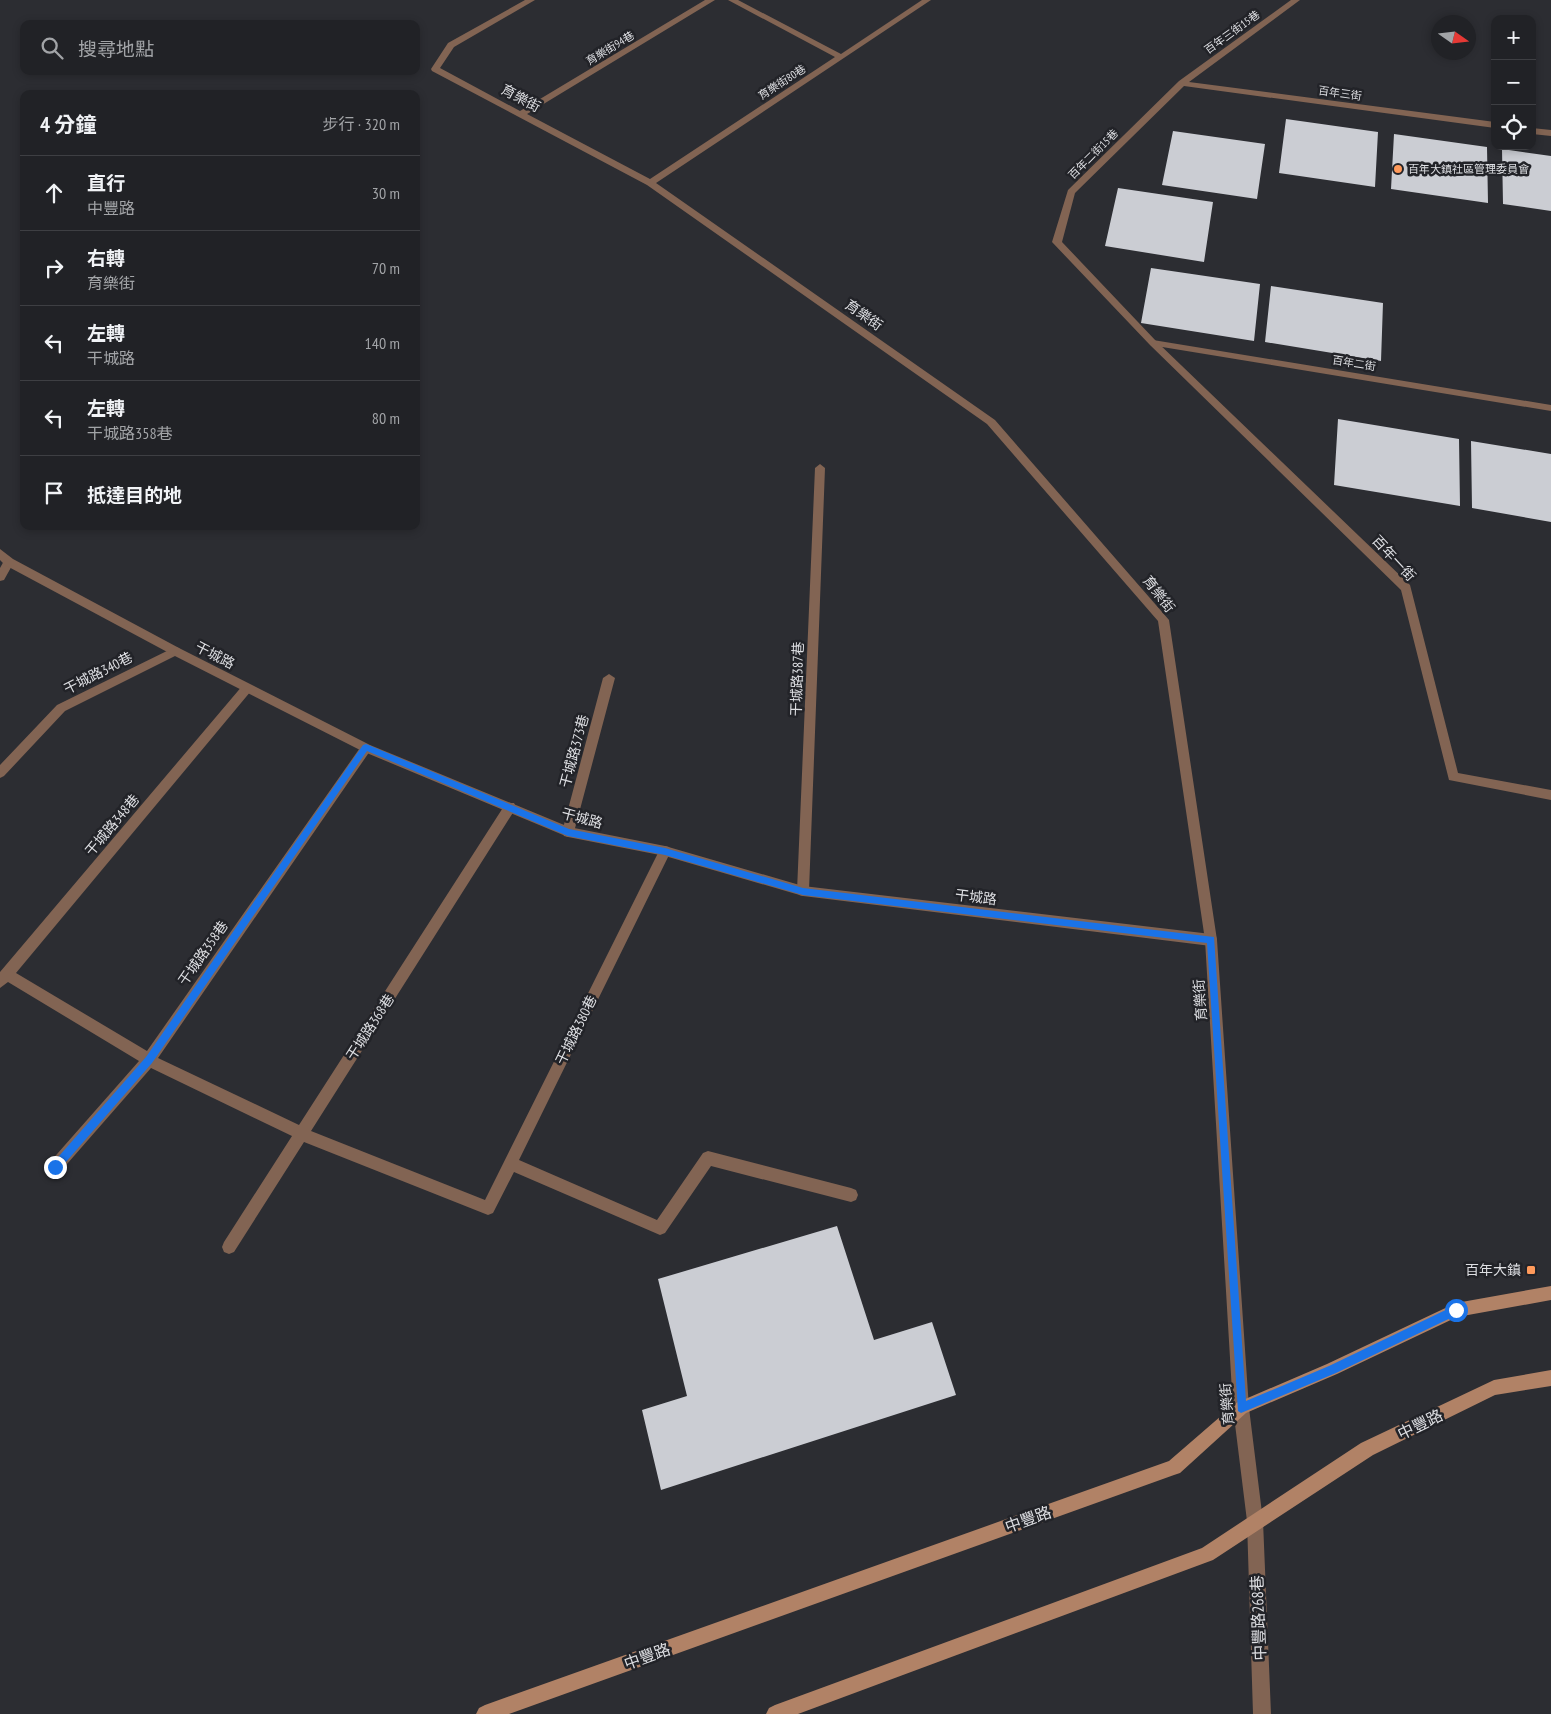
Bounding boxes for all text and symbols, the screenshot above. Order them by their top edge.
street label: 百年三街15巷 [1202,7,1262,57]
north arrow [1431,15,1476,60]
map controls [1491,15,1536,150]
button: + [1491,15,1536,60]
search box [20,20,420,75]
street label: 育樂街94巷 [583,28,637,68]
icon: search [38,34,66,62]
text: 搜尋地點 [78,37,154,61]
button: − [1491,60,1536,105]
street label: 育樂街80巷 [756,61,808,103]
street label: 育樂街 [498,80,544,116]
street label: 百年三街 [1317,83,1363,103]
button: locate [1491,105,1536,150]
text: 4 分鐘 [40,111,96,138]
text: 步行 · 320 m [322,114,400,134]
street label: 百年二街15巷 [1065,126,1121,182]
place label: 百年大鎮社區管理委員會 [1408,162,1529,176]
marker: 百年大鎮社區管理委員會 [1392,163,1404,175]
text: 直行 [87,171,125,195]
icon: ahead [40,179,68,207]
text: 30 m [372,183,400,203]
text: 中豐路 [87,198,135,218]
text: 右轉 [87,246,125,270]
icon: right [40,254,68,282]
text: 70 m [372,258,400,278]
text: 育樂街 [87,273,135,293]
street label: 育樂街 [842,296,886,334]
text: 左轉 [87,321,125,345]
icon: left [40,329,68,357]
text: 140 m [365,333,400,353]
text: 干城路 [87,348,135,368]
street label: 百年二街 [1331,353,1377,373]
text: 左轉 [87,396,125,420]
icon: left [40,404,68,432]
text: 80 m [372,408,400,428]
text: 干城路358巷 [87,423,173,443]
icon: arrive [40,479,68,507]
text: 抵達目的地 [87,483,182,507]
street label: 百年一街 [1368,531,1420,585]
street label: 育樂街 [1139,572,1179,616]
street label: 干城路 [192,637,238,673]
street label: 干城路387巷 [787,641,807,717]
street label: 干城路340巷 [61,648,135,698]
street label: 干城路373巷 [556,712,592,790]
street label: 干城路348巷 [81,791,143,859]
street label: 干城路 [559,804,605,832]
street label: 干城路 [954,886,998,908]
street label: 干城路358巷 [174,917,232,989]
street label: 育樂街 [1190,978,1210,1022]
street label: 干城路368巷 [342,991,398,1063]
street label: 干城路380巷 [551,992,601,1068]
route end [44,1156,67,1179]
place label: 百年大鎮 [1465,1261,1521,1279]
marker: 百年大鎮 [1525,1264,1537,1276]
route start [1445,1299,1468,1322]
street label: 育樂街 [1216,1382,1238,1426]
street label: 中豐路 [1394,1404,1446,1444]
street label: 中豐路 [1002,1501,1054,1537]
street label: 中豐路268巷 [1247,1575,1269,1661]
street label: 中豐路 [621,1638,673,1674]

